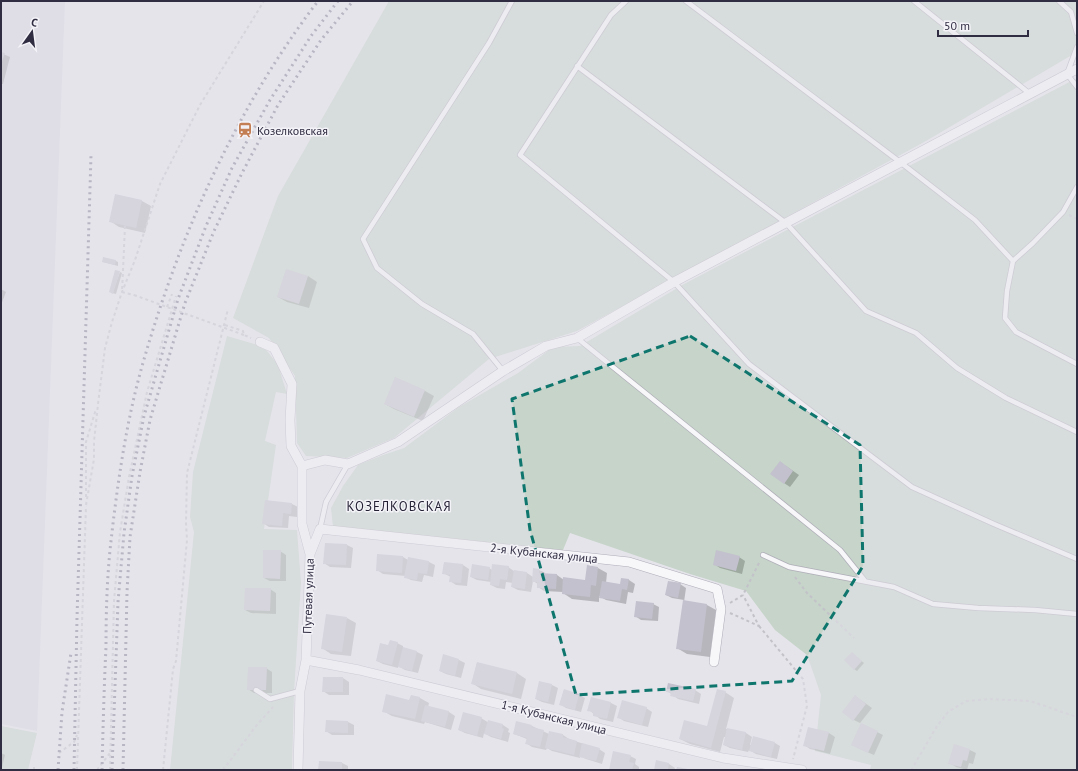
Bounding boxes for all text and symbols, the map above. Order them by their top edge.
north arrow [12,12,52,52]
scale bar [938,12,1028,38]
text: С [30,15,39,30]
text: 50 m [944,18,970,33]
station icon: Козелковская [236,121,254,139]
place label: Козелковская [257,123,328,138]
district label: КОЗЕЛКОВСКАЯ [346,498,452,515]
street label: 2-я Кубанская улица [489,540,599,566]
street label: Путевая улица [299,558,317,634]
street label: 1-я Кубанская улица [500,697,608,737]

